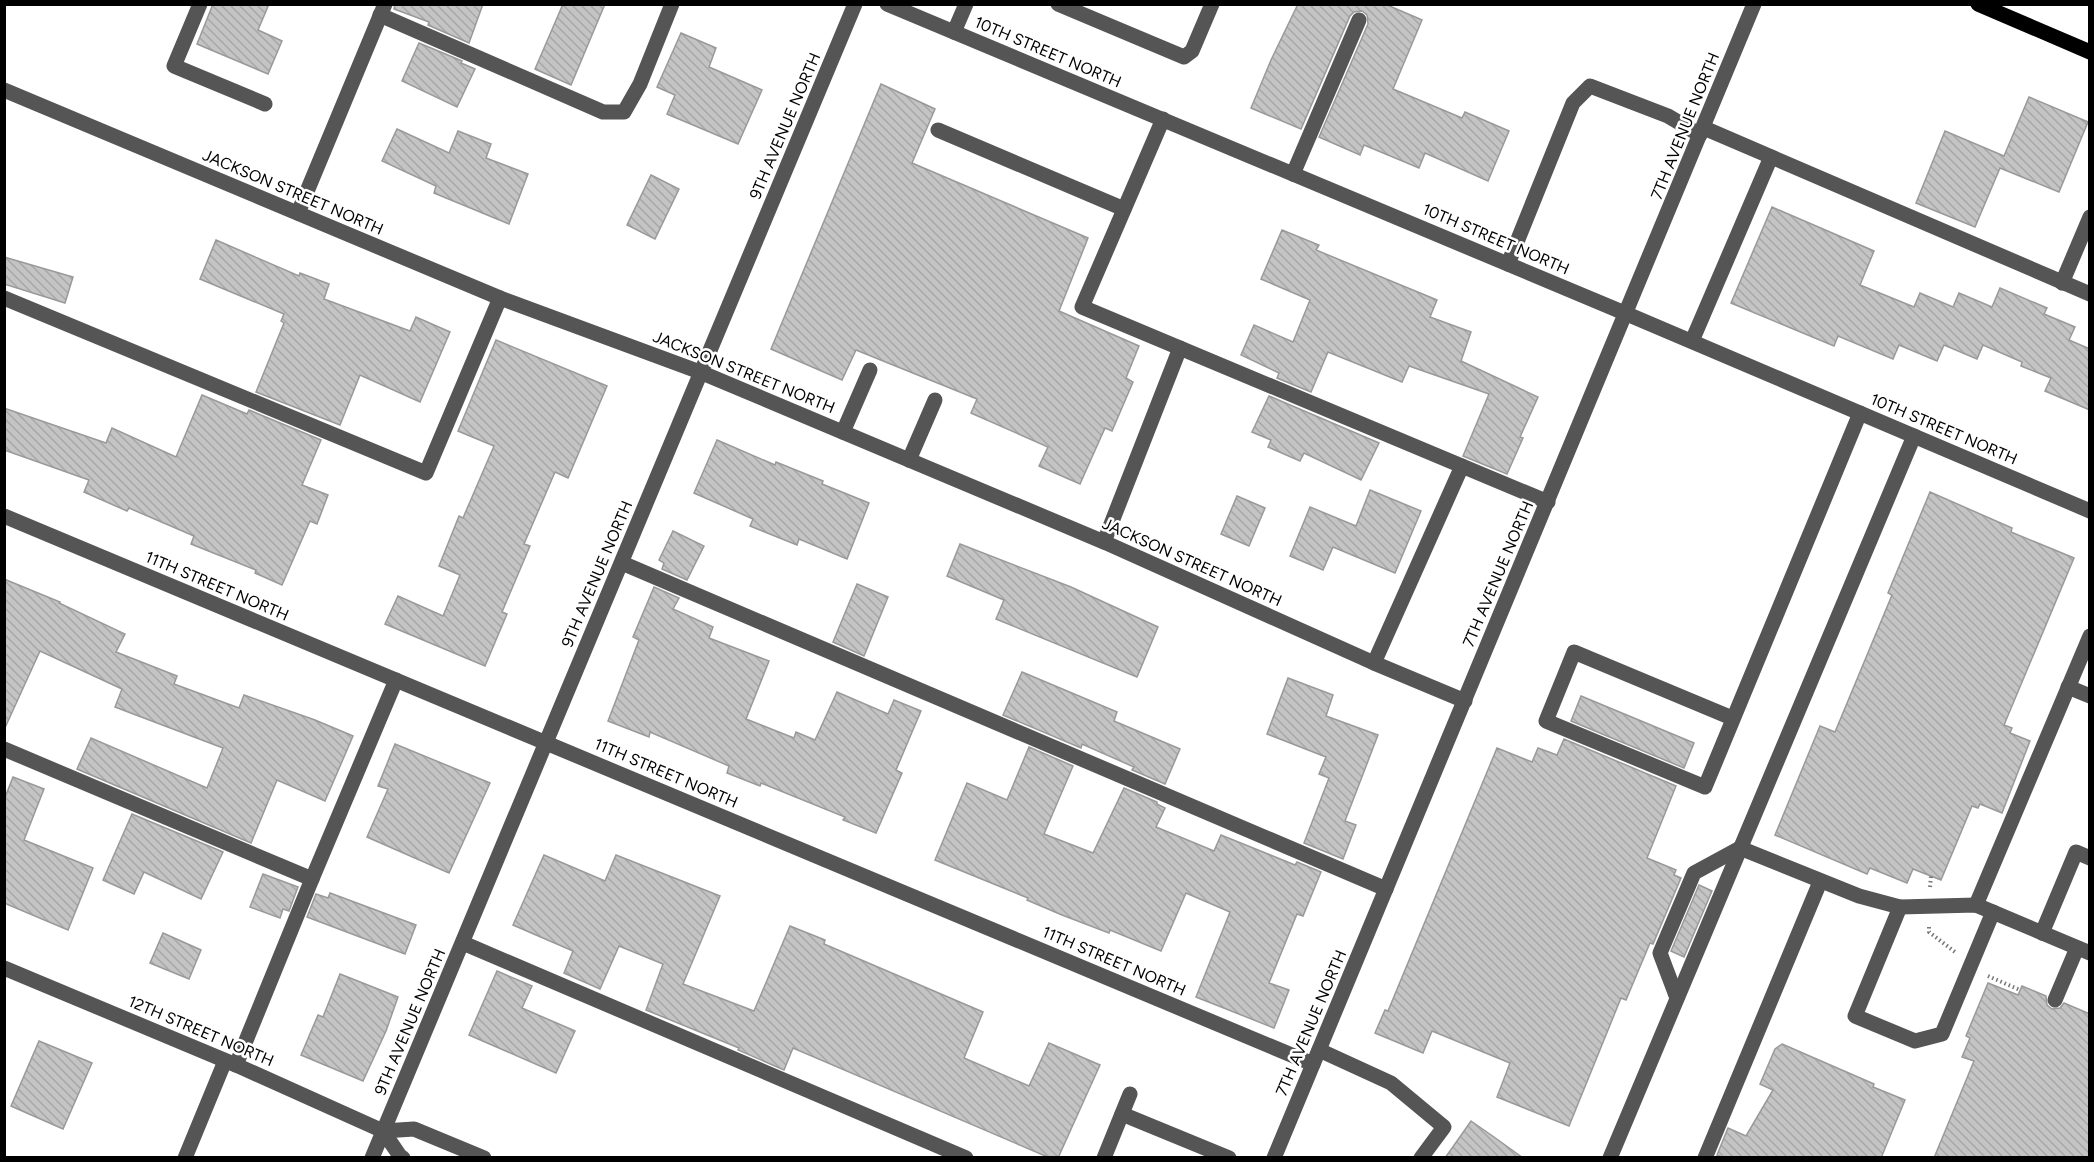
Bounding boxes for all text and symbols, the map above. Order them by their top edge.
street label: 10TH STREET NORTH [972,12,1124,92]
street label: 9TH AVENUE NORTH [746,50,824,202]
street label: 7TH AVENUE NORTH [1647,50,1723,202]
street label: JACKSON STREET NORTH [200,145,386,239]
street label: 10TH STREET NORTH [1420,199,1572,279]
street label: JACKSON STREET NORTH [650,327,838,417]
street label: 10TH STREET NORTH [1868,389,2020,469]
street label: 9TH AVENUE NORTH [558,498,636,650]
street label: 7TH AVENUE NORTH [1459,498,1537,650]
street label: JACKSON STREET NORTH [1099,514,1285,610]
street label: 11TH STREET NORTH [142,547,292,625]
street label: 11TH STREET NORTH [591,734,741,812]
street label: 11TH STREET NORTH [1039,922,1189,1000]
street label: 9TH AVENUE NORTH [371,946,449,1098]
street label: 7TH AVENUE NORTH [1272,947,1350,1099]
street label: 12TH STREET NORTH [125,992,277,1070]

